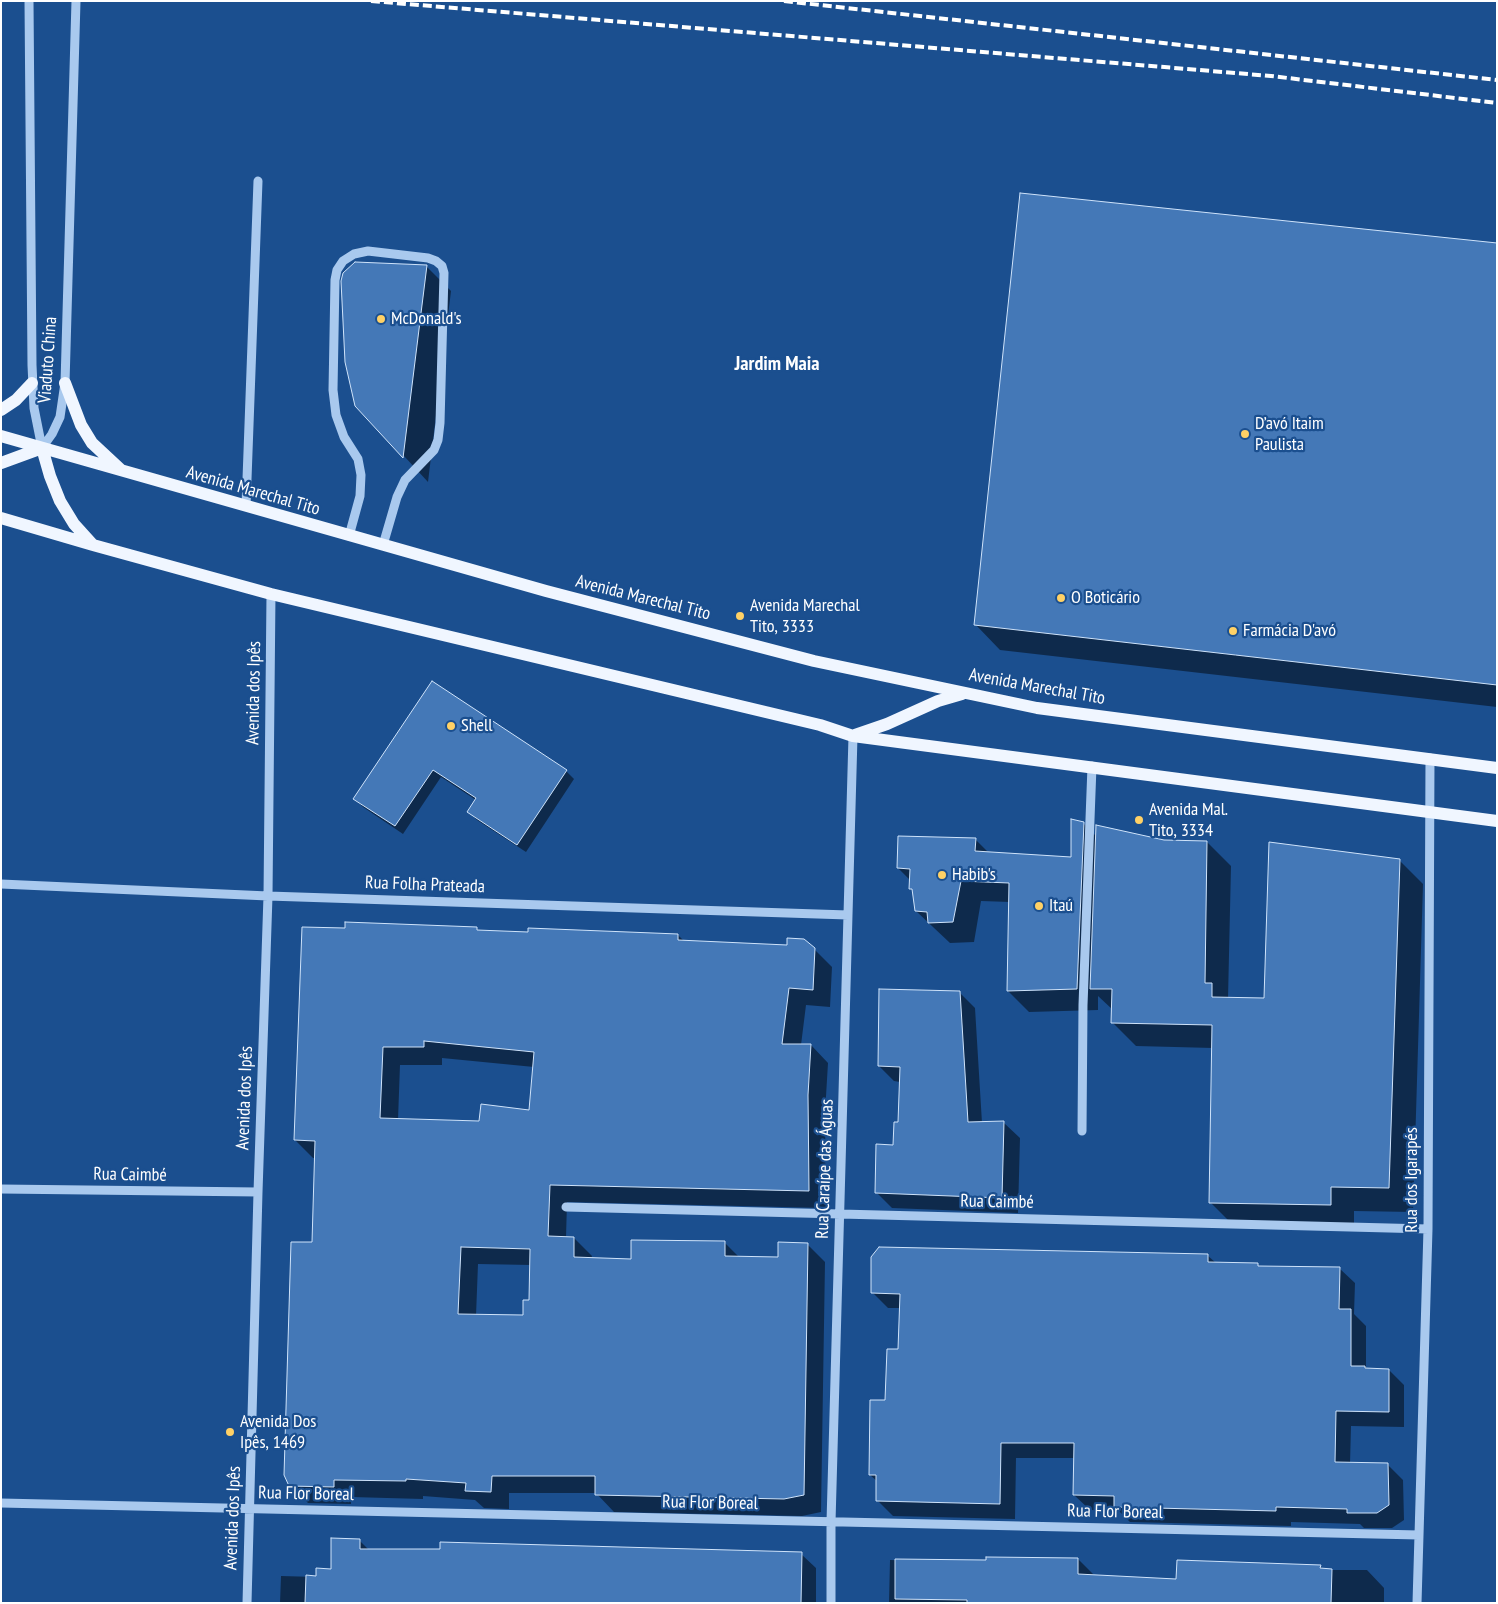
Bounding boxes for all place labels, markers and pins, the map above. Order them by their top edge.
place label: McDonald's [391,308,462,330]
marker: McDonald's [375,313,387,325]
place label: D’avó Itaim Paulista [1255,413,1324,456]
marker: D’avó Itaim Paulista [1239,428,1251,440]
place label: O Boticário [1071,587,1140,609]
marker: O Boticário [1055,592,1067,604]
place label: Avenida Marechal Tito, 3333 [750,595,860,638]
marker: Avenida Marechal Tito, 3333 [734,610,746,622]
place label: Farmácia D'avó [1243,620,1336,642]
marker: Farmácia D'avó [1227,625,1239,637]
place label: Shell [461,715,492,737]
marker: Shell [445,720,457,732]
place label: Avenida Mal. Tito, 3334 [1149,799,1228,842]
marker: Avenida Mal. Tito, 3334 [1133,814,1145,826]
place label: Habib's [952,864,996,886]
marker: Habib's [936,869,948,881]
place label: Itaú [1049,895,1073,917]
marker: Itaú [1033,900,1045,912]
place label: Avenida Dos Ipês, 1469 [240,1411,316,1454]
marker: Avenida Dos Ipês, 1469 [224,1426,236,1438]

